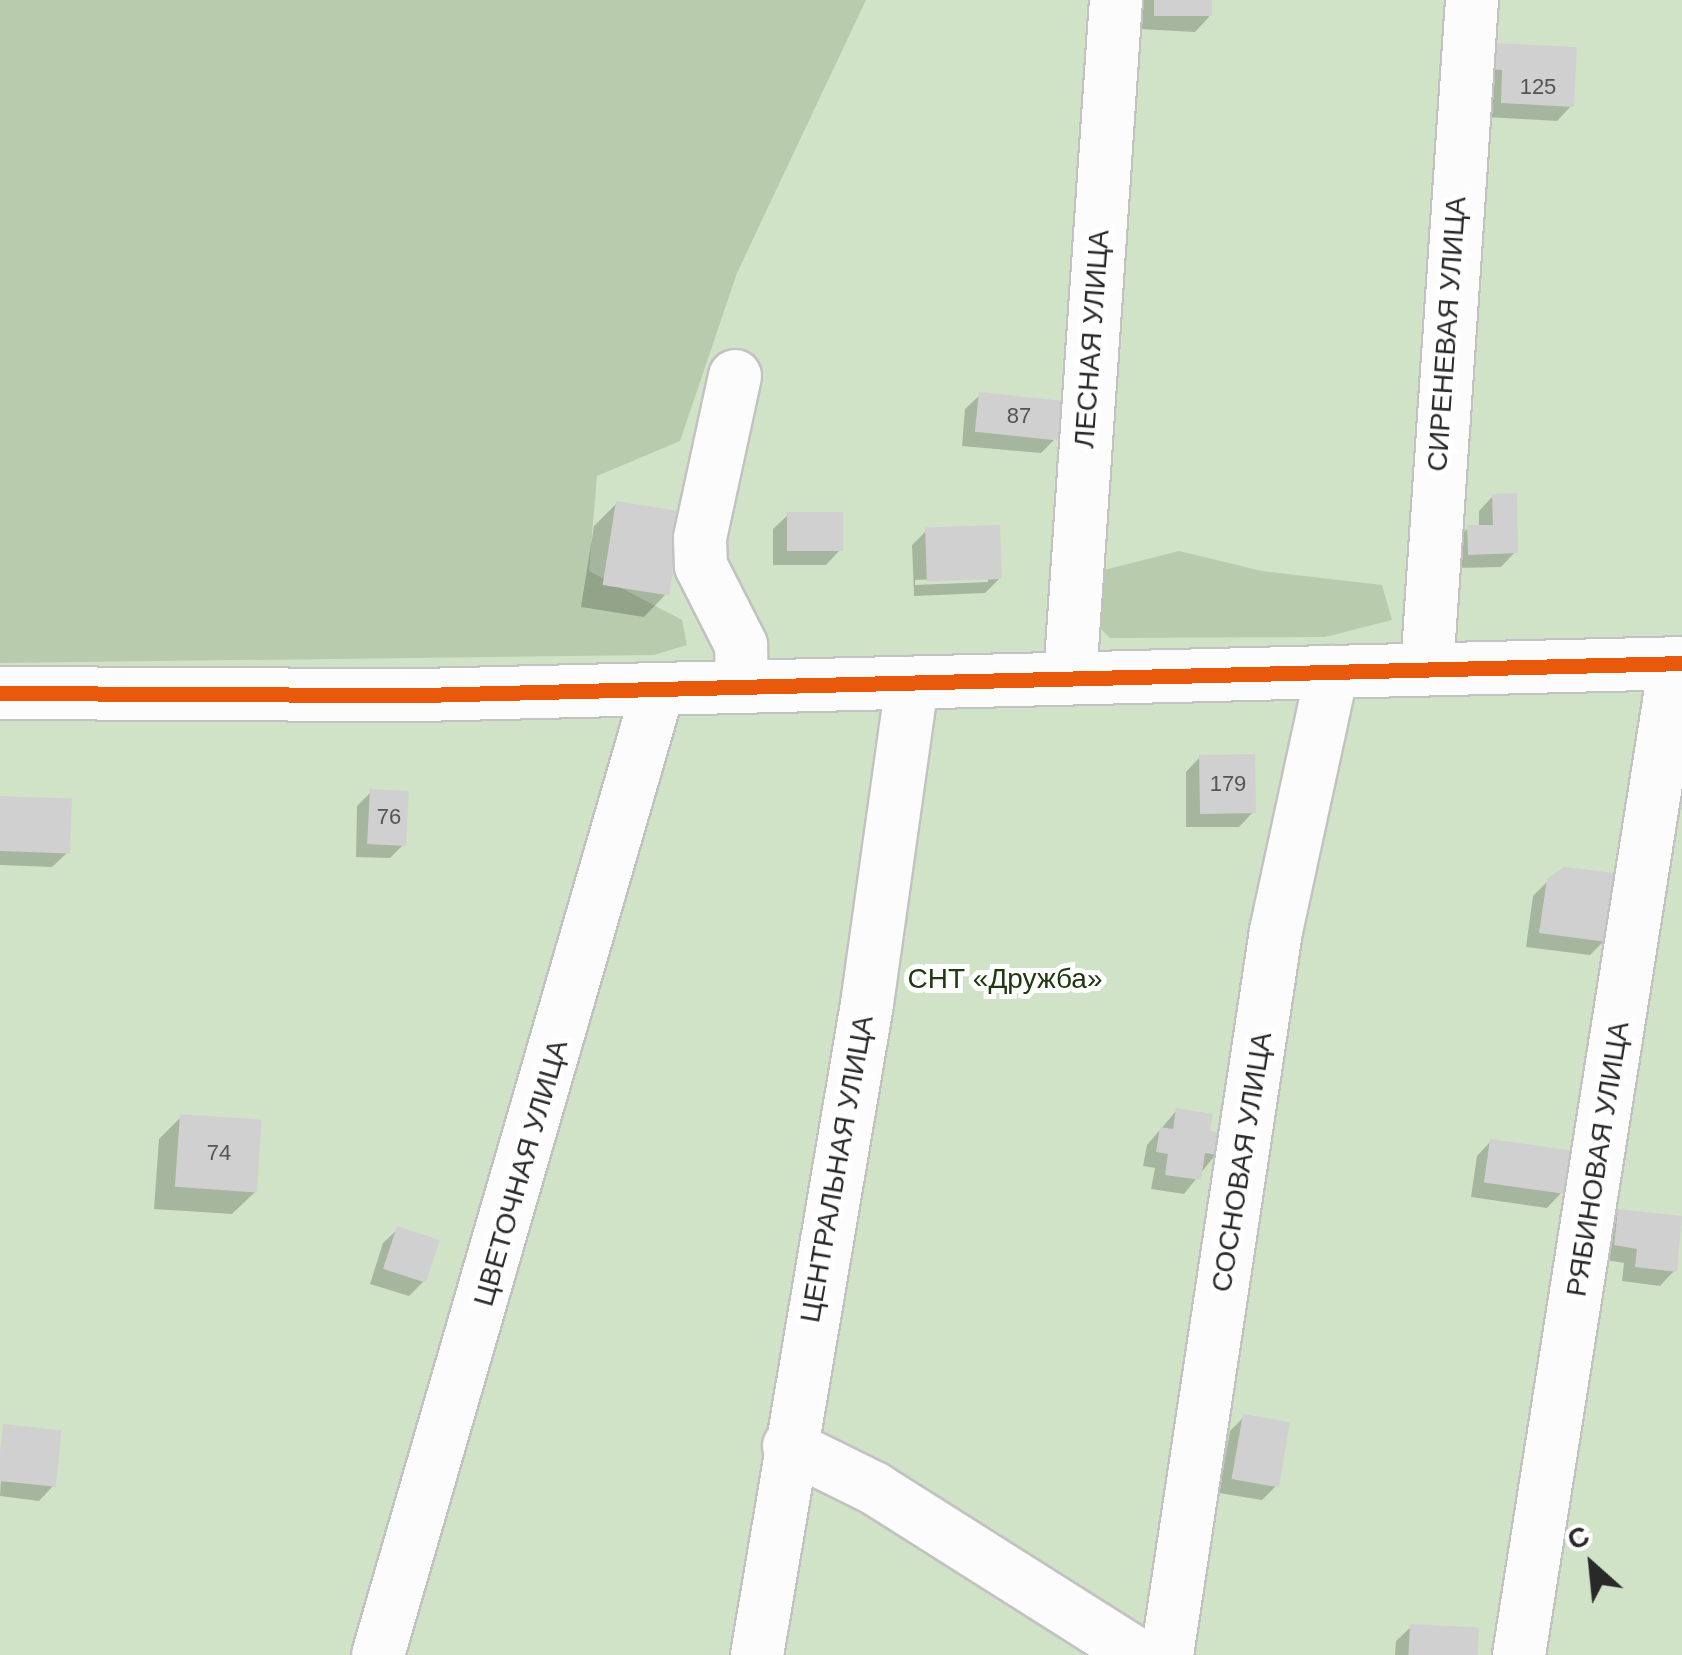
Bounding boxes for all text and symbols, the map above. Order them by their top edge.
house number: 125 [1520,74,1556,100]
street label: СИРЕНЕВАЯ УЛИЦА [1421,195,1473,473]
street label: ЛЕСНАЯ УЛИЦА [1068,229,1116,449]
house number: 87 [1007,403,1031,429]
house number: 179 [1210,771,1246,797]
house number: 76 [377,804,401,830]
park label: СНТ «Дружба» [907,962,1103,996]
street label: ЦЕНТРАЛЬНАЯ УЛИЦА [793,1013,881,1325]
street label: РЯБИНОВАЯ УЛИЦА [1560,1019,1636,1299]
street label: СОСНОВАЯ УЛИЦА [1205,1030,1279,1294]
street label: ЦВЕТОЧНАЯ УЛИЦА [467,1036,575,1310]
house number: 74 [207,1140,231,1166]
north arrow [1542,1515,1642,1615]
text: С [1562,1519,1594,1556]

